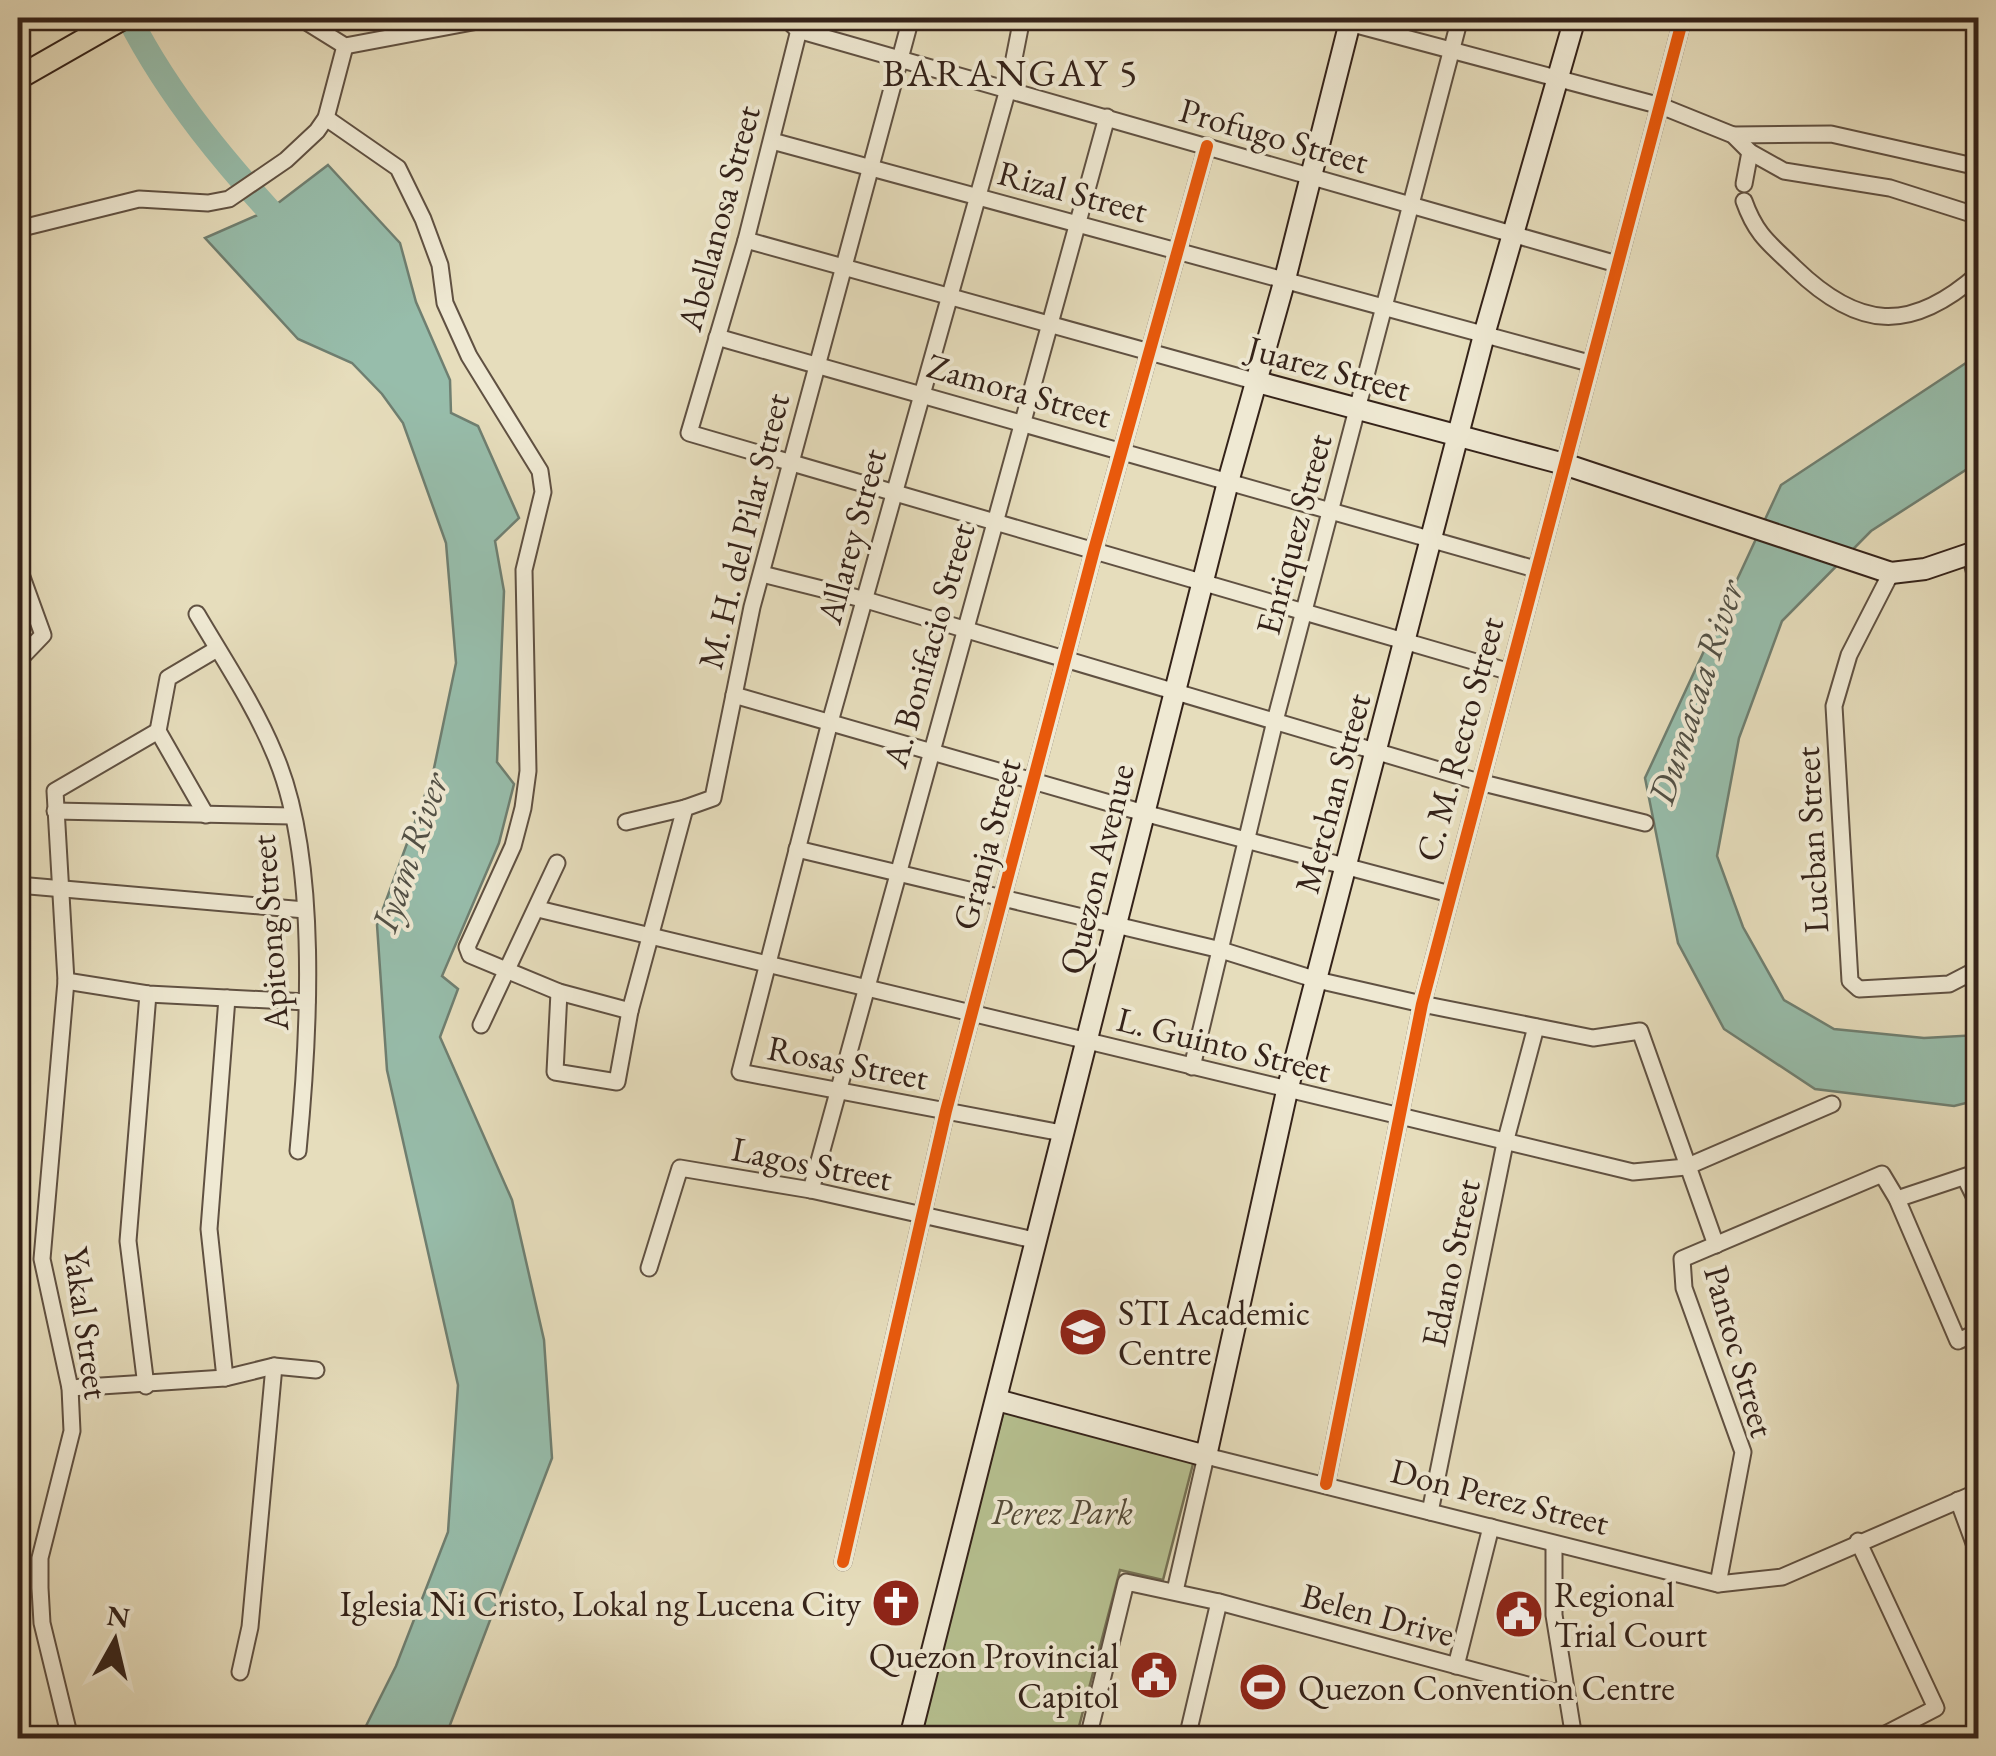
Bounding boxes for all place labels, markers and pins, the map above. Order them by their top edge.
place label: STI Academic Centre [1118,1290,1310,1375]
school or university icon: STI Academic Centre [1057,1306,1109,1358]
place label: Regional Trial Court [1554,1572,1707,1657]
church icon: Iglesia Ni Cristo, Lokal ng Lucena City [870,1577,922,1629]
place label: Iglesia Ni Cristo, Lokal ng Lucena City [340,1581,862,1626]
public building icon: Regional Trial Court [1493,1588,1545,1640]
place label: Quezon Provincial Capitol [869,1633,1119,1718]
public building icon: Quezon Provincial Capitol [1128,1649,1180,1701]
sports icon: Quezon Convention Centre [1237,1661,1289,1713]
place label: Quezon Convention Centre [1298,1665,1675,1710]

